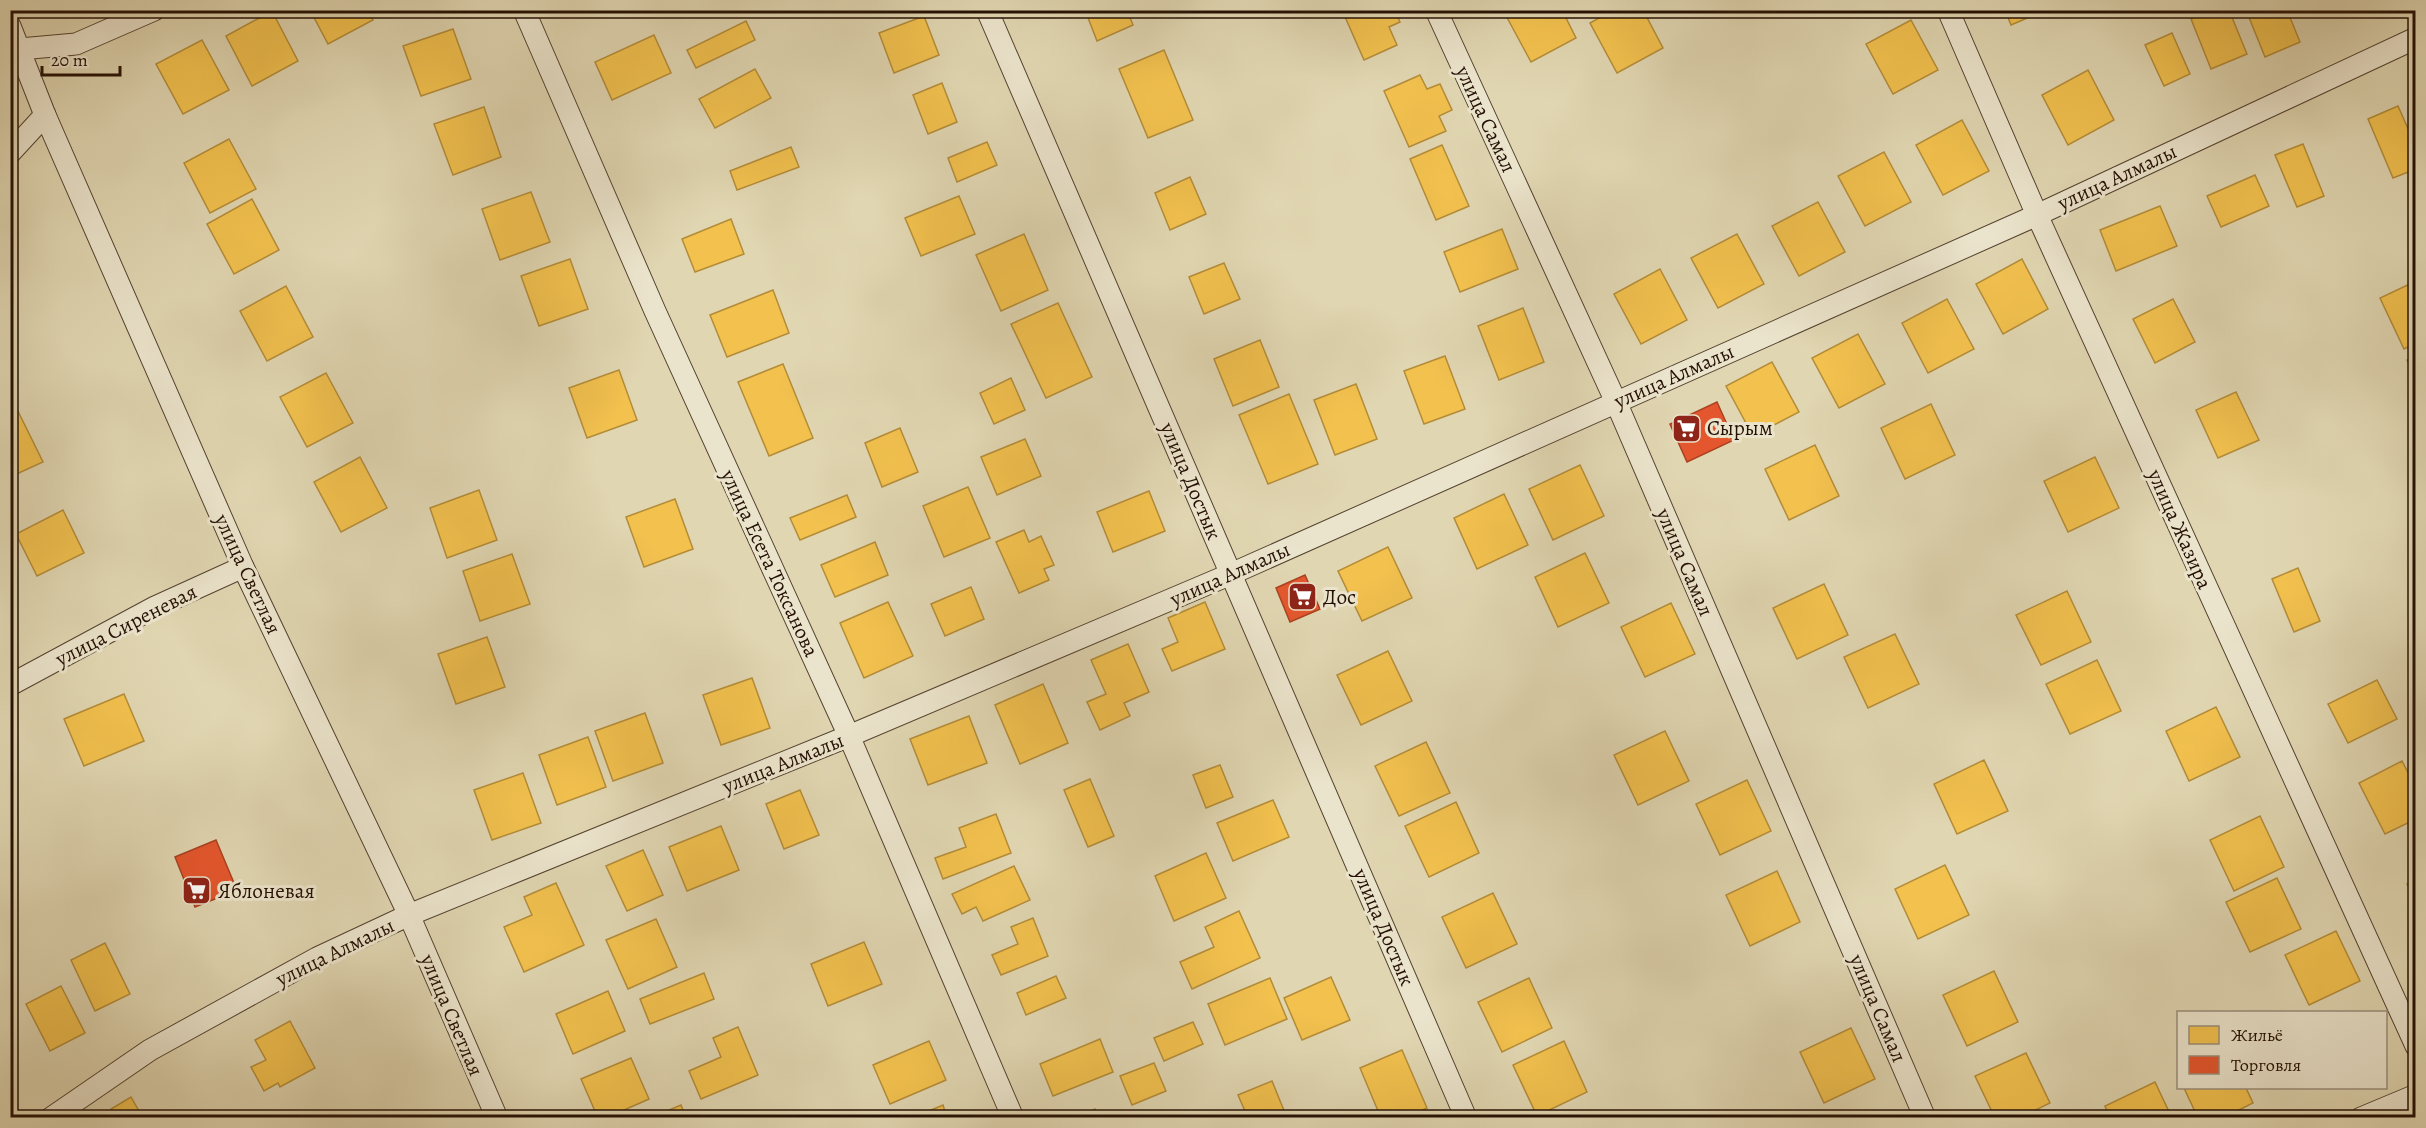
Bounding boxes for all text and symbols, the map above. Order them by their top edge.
scale bar [42,39,120,77]
text: 20 m [51,48,88,72]
street label: улица Самал [1449,60,1523,177]
street label: улица Алмалы [2052,137,2181,217]
street label: улица Алмалы [1609,337,1738,415]
supermarket icon: Сырым [1670,412,1702,444]
place label: Сырым [1707,414,1773,442]
street label: улица Достык [1153,417,1228,544]
street label: улица Есета Токсанова [714,464,826,661]
street label: улица Жазира [2141,464,2219,594]
street label: улица Самал [1649,503,1720,620]
street label: улица Светлая [207,508,288,639]
street label: улица Алмалы [1165,535,1294,613]
street label: улица Сиреневая [50,577,201,673]
supermarket icon: Дос [1286,581,1318,613]
place label: Дос [1323,583,1356,611]
street label: улица Алмалы [717,726,848,800]
street label: улица Достык [1346,863,1421,990]
supermarket icon: Яблоневая [181,875,213,907]
place label: Яблоневая [218,877,315,905]
street label: улица Алмалы [270,911,399,993]
street label: улица Светлая [413,949,490,1080]
street label: улица Самал [1842,949,1913,1066]
legend [2177,1011,2387,1089]
text: Жильё [2231,1023,2283,1047]
text: Торговля [2231,1053,2301,1077]

